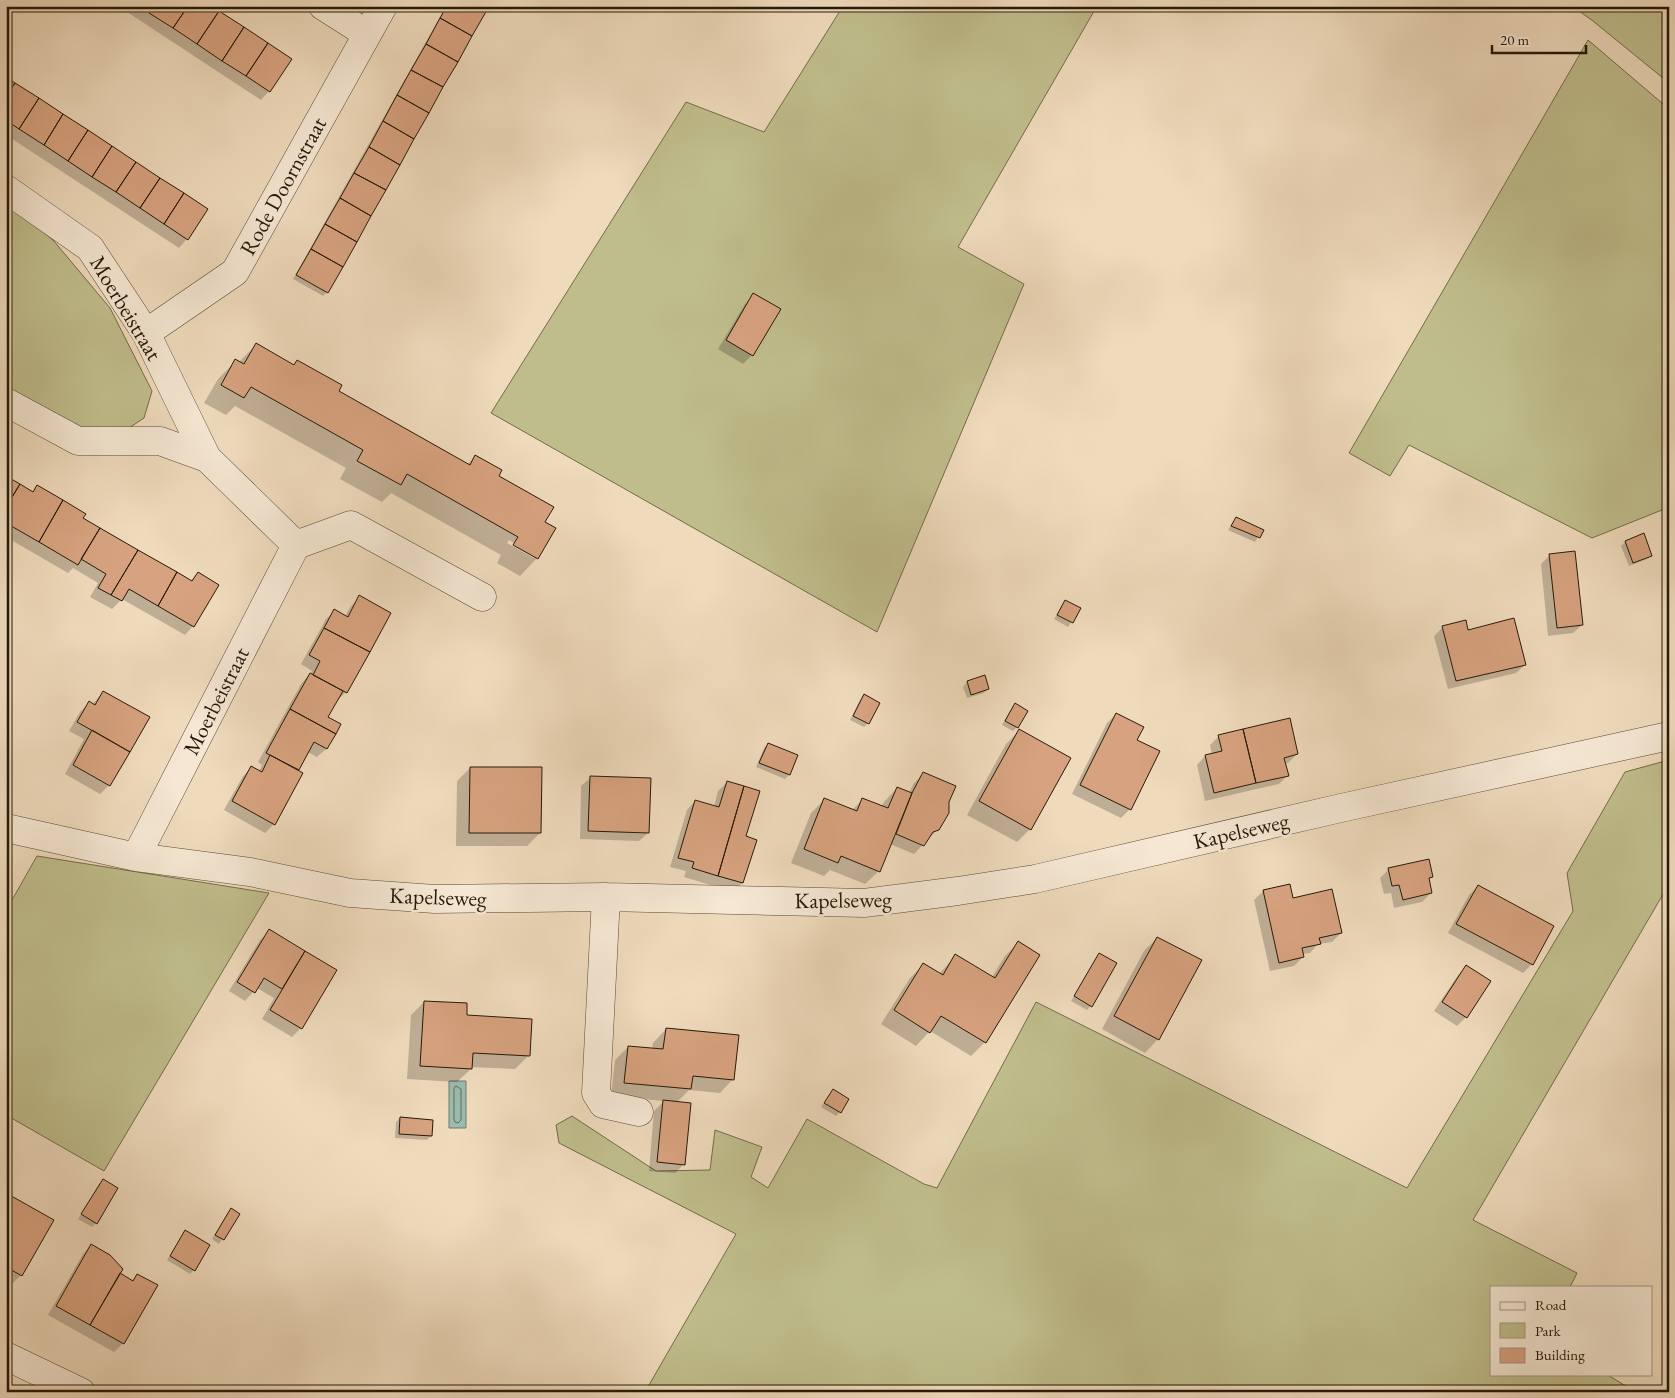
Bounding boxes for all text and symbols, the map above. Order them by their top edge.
scale bar [1492,22,1586,54]
text: 20 m [1500,30,1529,49]
street label: Rode Doornstraat [233,112,333,260]
street label: Moerbeistraat [83,250,169,366]
street label: Moerbeistraat [176,642,256,760]
street label: Kapelseweg [1190,806,1292,856]
street label: Kapelseweg [389,881,488,913]
street label: Kapelseweg [794,885,892,915]
legend [1490,1286,1652,1376]
text: Road [1535,1295,1567,1314]
text: Park [1535,1321,1562,1340]
text: Building [1535,1345,1585,1364]

